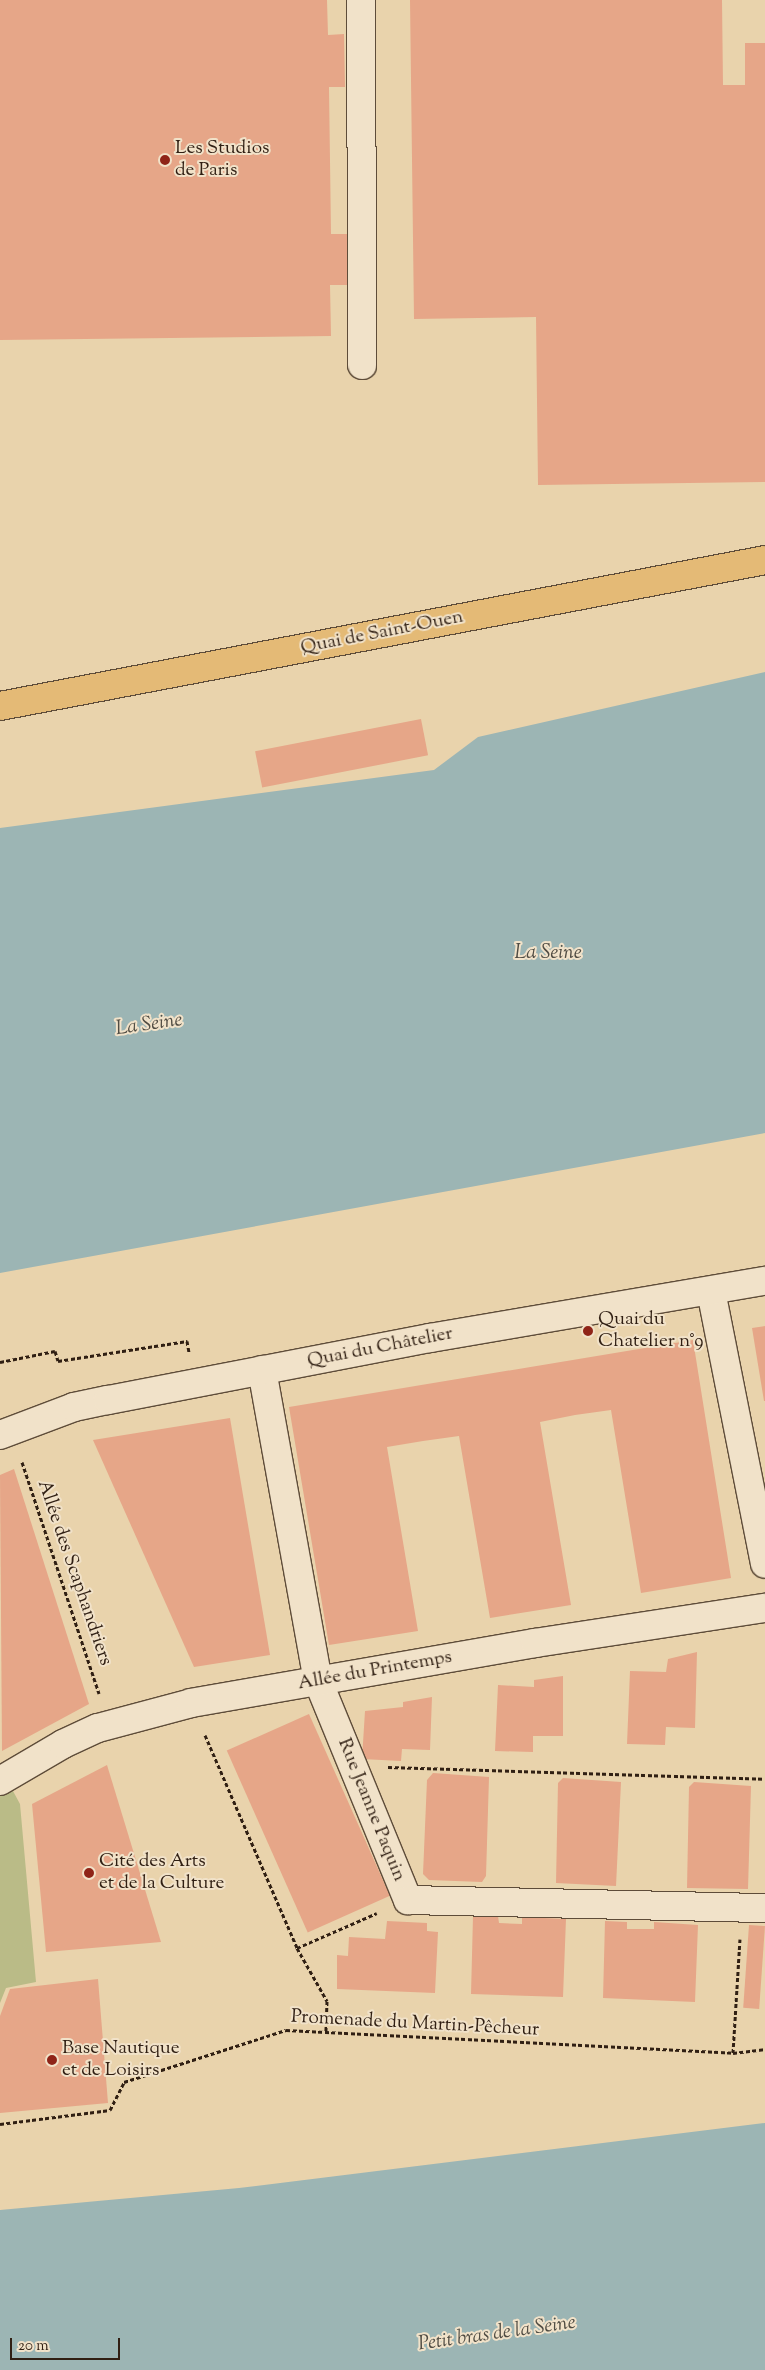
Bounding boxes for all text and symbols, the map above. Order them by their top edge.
place label: Les Studios de Paris [175,138,269,182]
marker: Les Studios de Paris [159,154,171,166]
street label: Quai de Saint-Ouen [299,606,465,660]
water label: La Seine [514,941,582,965]
water label: La Seine [114,1008,184,1042]
place label: Quai du Chatelier n°9 [598,1309,703,1353]
street label: Quai du Châtelier [305,1323,455,1373]
marker: Quai du Chatelier n°9 [582,1325,594,1337]
street label: Allée des Scaphandriers [32,1477,116,1669]
street label: Allée du Printemps [296,1646,454,1696]
street label: Rue Jeanne Paquin [332,1735,410,1885]
place label: Cité des Arts et de la Culture [99,1851,224,1895]
marker: Cité des Arts et de la Culture [83,1867,95,1879]
street label: Promenade du Martin-Pêcheur [290,2006,540,2042]
place label: Base Nautique et de Loisirs [62,2038,180,2082]
marker: Base Nautique et de Loisirs [46,2054,58,2066]
water label: Petit bras de la Seine [417,2311,577,2357]
scale bar [12,2328,122,2360]
text: 20 m [18,2336,49,2357]

